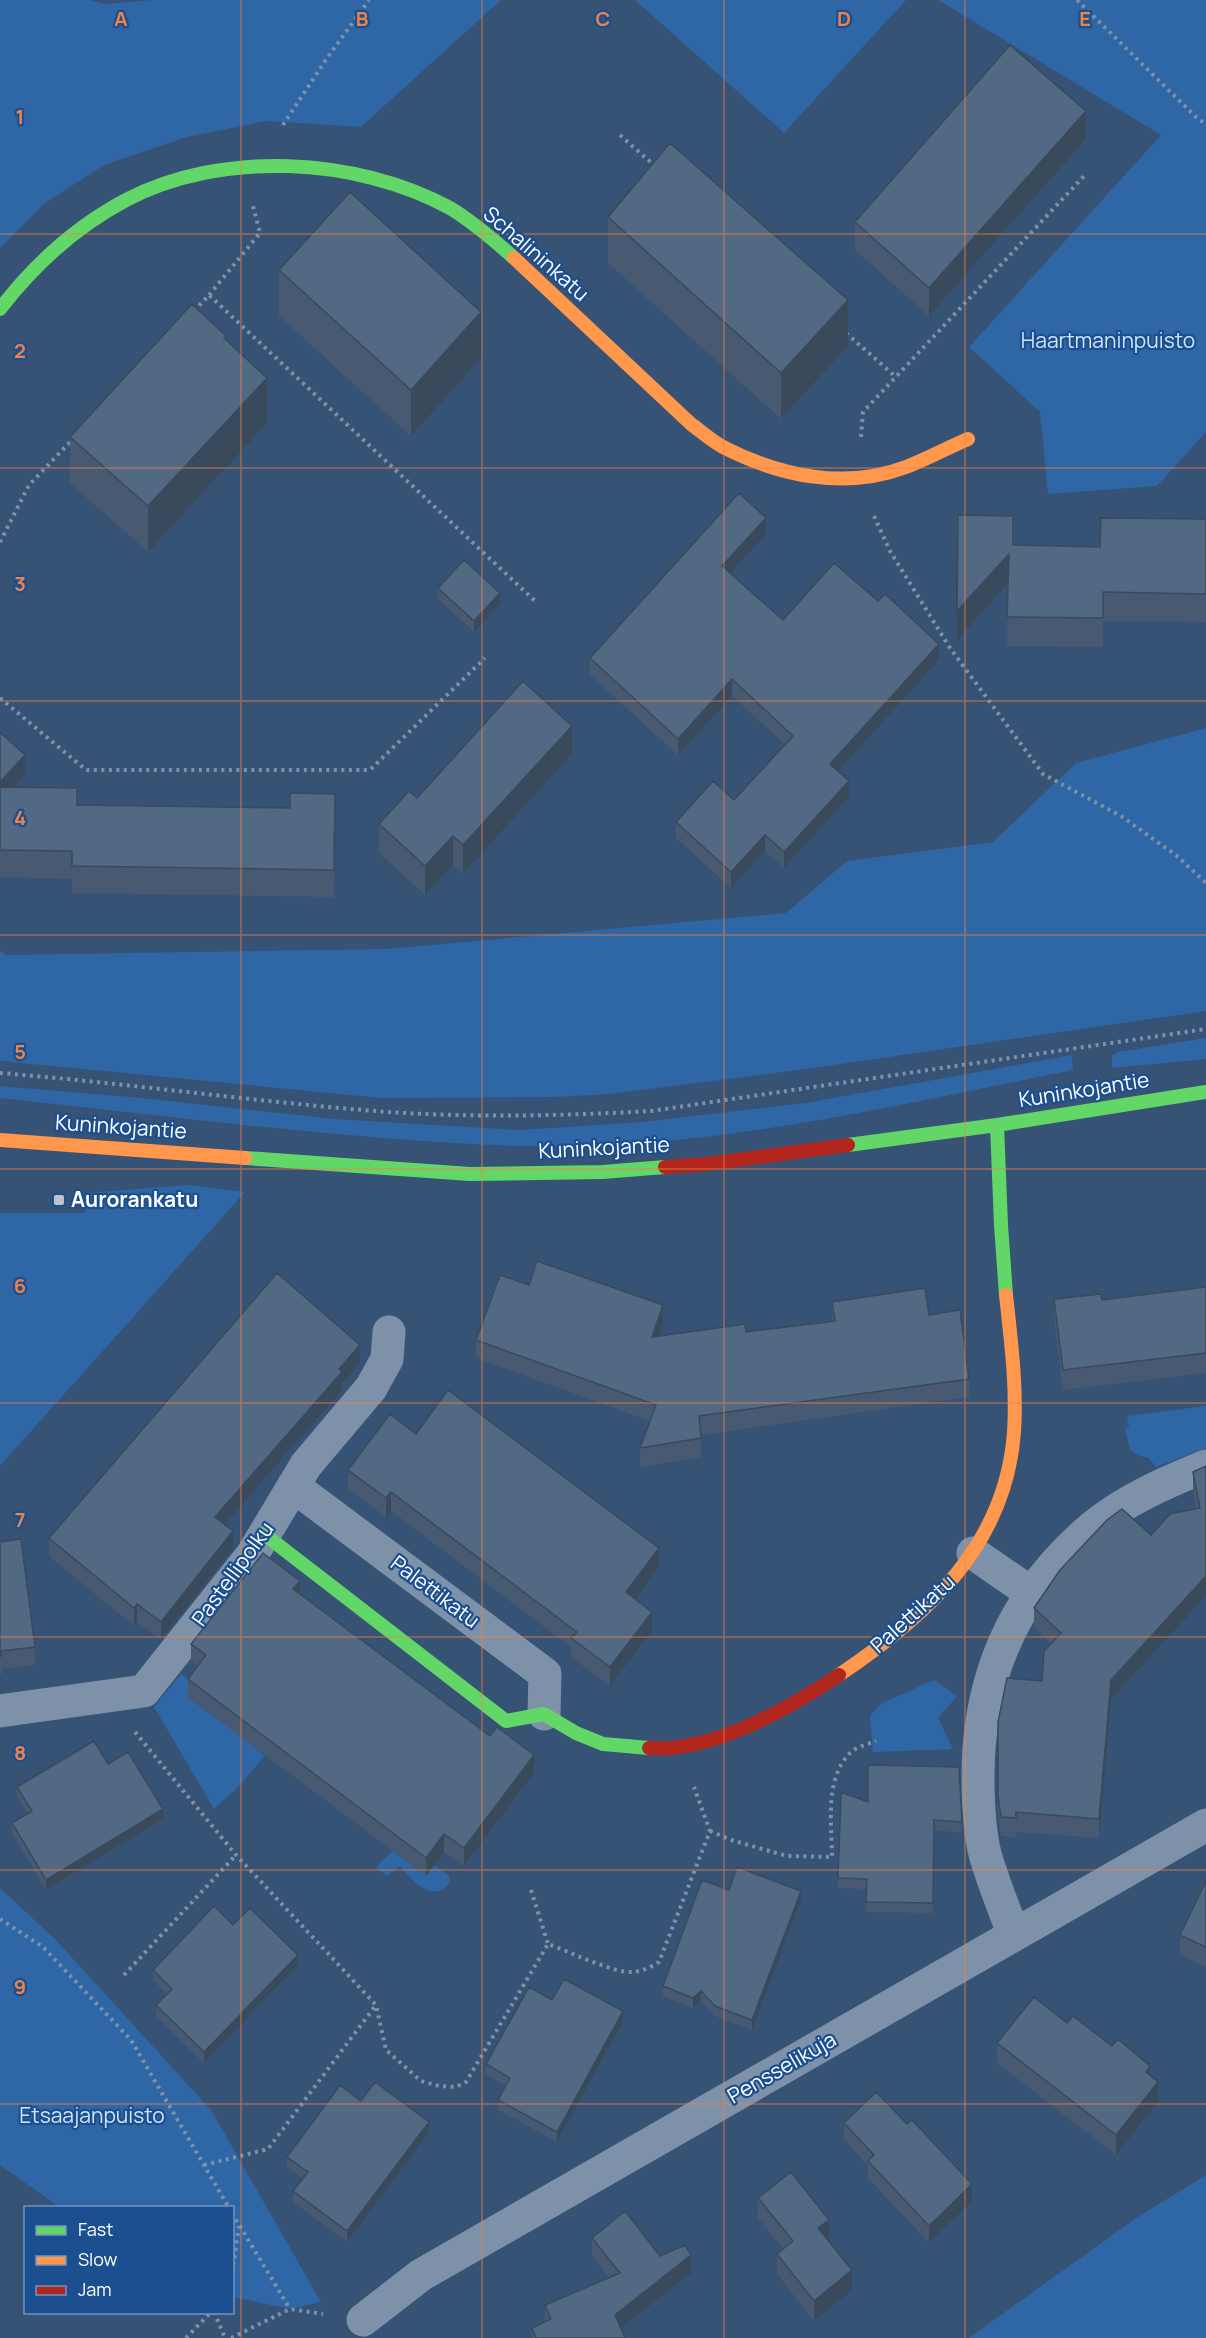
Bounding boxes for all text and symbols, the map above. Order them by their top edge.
text: A [114,5,128,32]
text: B [356,5,369,32]
text: C [596,5,610,32]
text: D [837,5,851,32]
text: E [1079,5,1091,32]
text: 1 [16,103,24,130]
street label: Schalininkatu [478,200,595,307]
park label: Haartmaninpuisto [1021,326,1195,354]
text: 2 [14,337,26,364]
text: 3 [14,570,26,597]
text: 4 [14,804,26,831]
text: 5 [14,1038,26,1065]
street label: Kuninkojantie [1017,1065,1151,1113]
street label: Kuninkojantie [54,1107,188,1145]
street label: Kuninkojantie [537,1130,670,1164]
place label: Aurorankatu [71,1185,198,1213]
marker: Aurorankatu [52,1193,66,1207]
text: 6 [14,1272,26,1299]
text: 7 [15,1506,25,1533]
street label: Pastellipolku [185,1516,280,1631]
street label: Palettikatu [385,1549,486,1634]
street label: Palettikatu [864,1568,961,1659]
text: 8 [14,1739,26,1766]
text: 9 [14,1973,26,2000]
street label: Pensselikuja [722,2025,841,2110]
park label: Etsaajanpuisto [19,2101,165,2129]
legend [24,2206,234,2314]
text: Fast [78,2217,113,2241]
text: Slow [78,2247,118,2271]
text: Jam [78,2277,112,2301]

